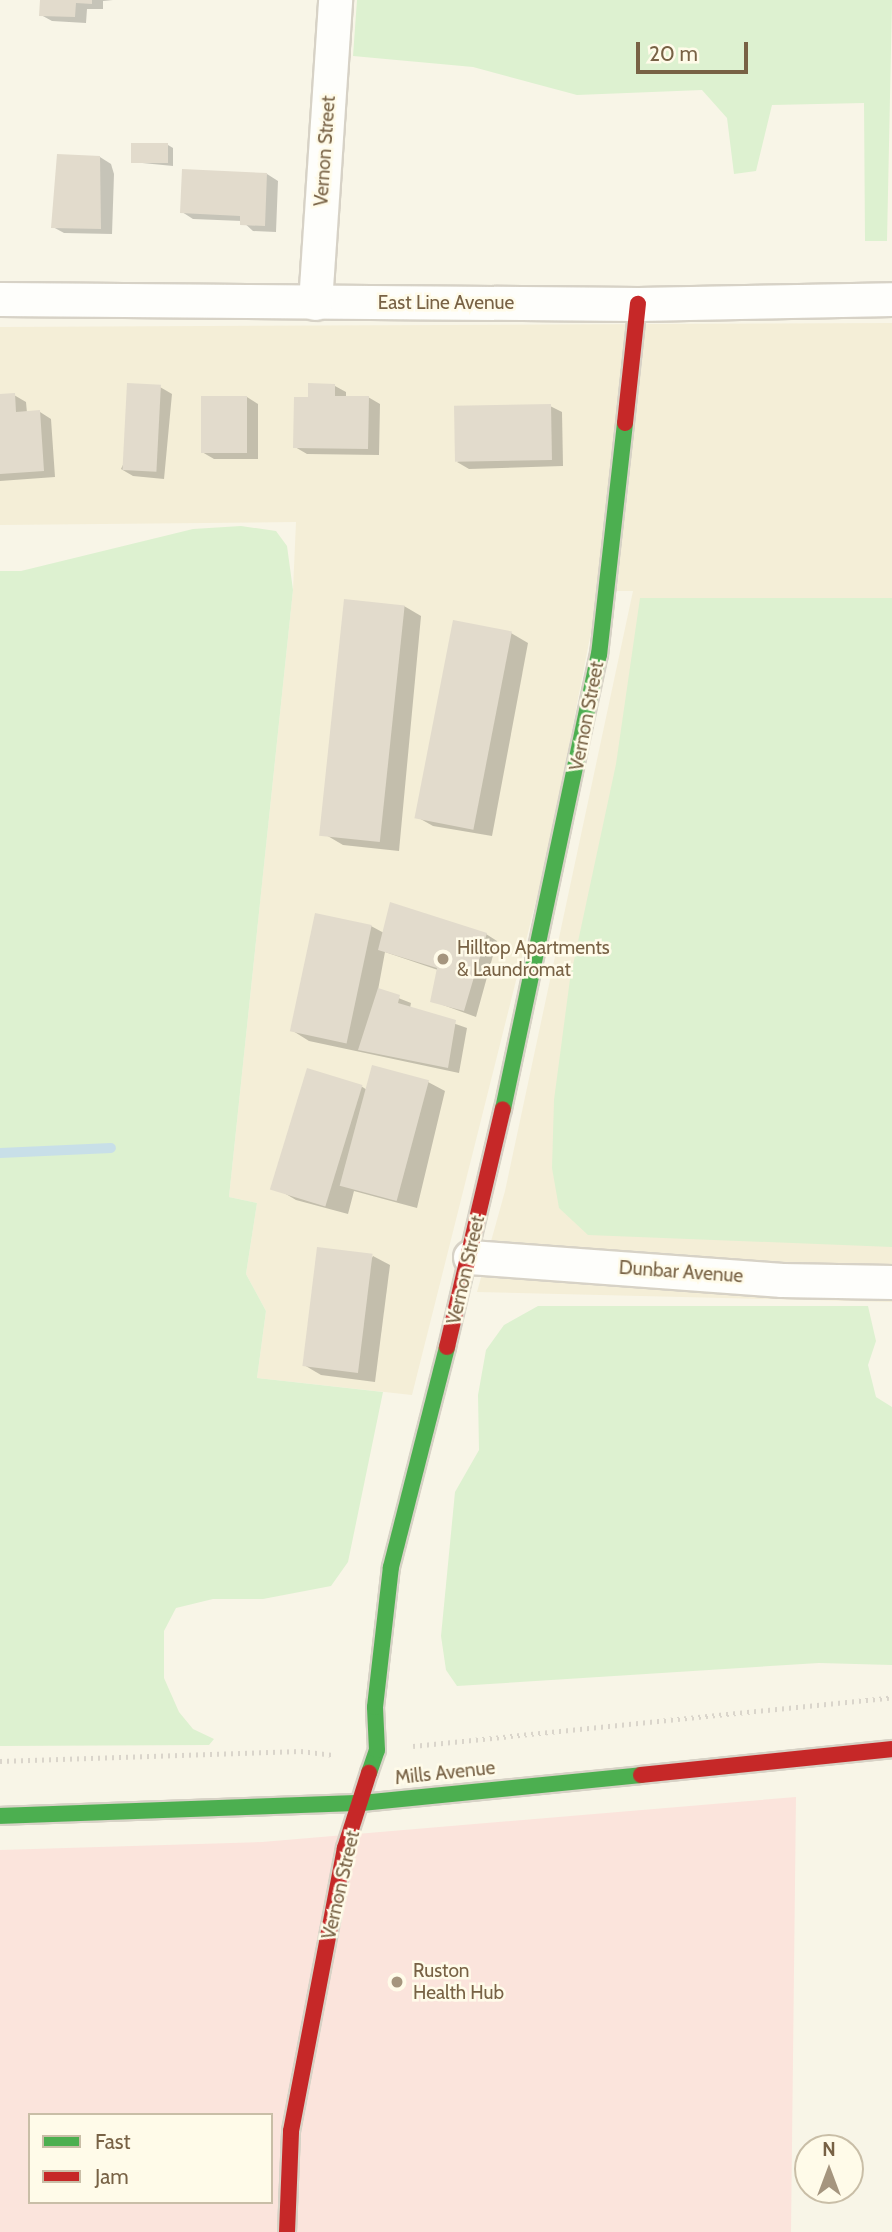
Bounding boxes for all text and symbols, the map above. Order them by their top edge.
scale bar [640,28,752,72]
text: 20 m [649,41,698,66]
street label: Vernon Street [310,95,340,207]
street label: East Line Avenue [378,292,514,314]
street label: Vernon Street [565,659,609,773]
place label: Hilltop Apartments & Laundromat [457,937,610,981]
marker: Hilltop Apartments & Laundromat [435,951,451,967]
street label: Vernon Street [442,1213,490,1327]
street label: Dunbar Avenue [618,1256,744,1288]
street label: Mills Avenue [394,1756,496,1790]
street label: Vernon Street [317,1828,365,1942]
place label: Ruston Health Hub [413,1960,504,2004]
marker: Ruston Health Hub [387,1972,407,1992]
legend [28,2113,273,2204]
text: Fast [95,2129,131,2154]
north arrow [794,2134,864,2204]
text: N [822,2138,836,2161]
text: Jam [95,2164,129,2189]

